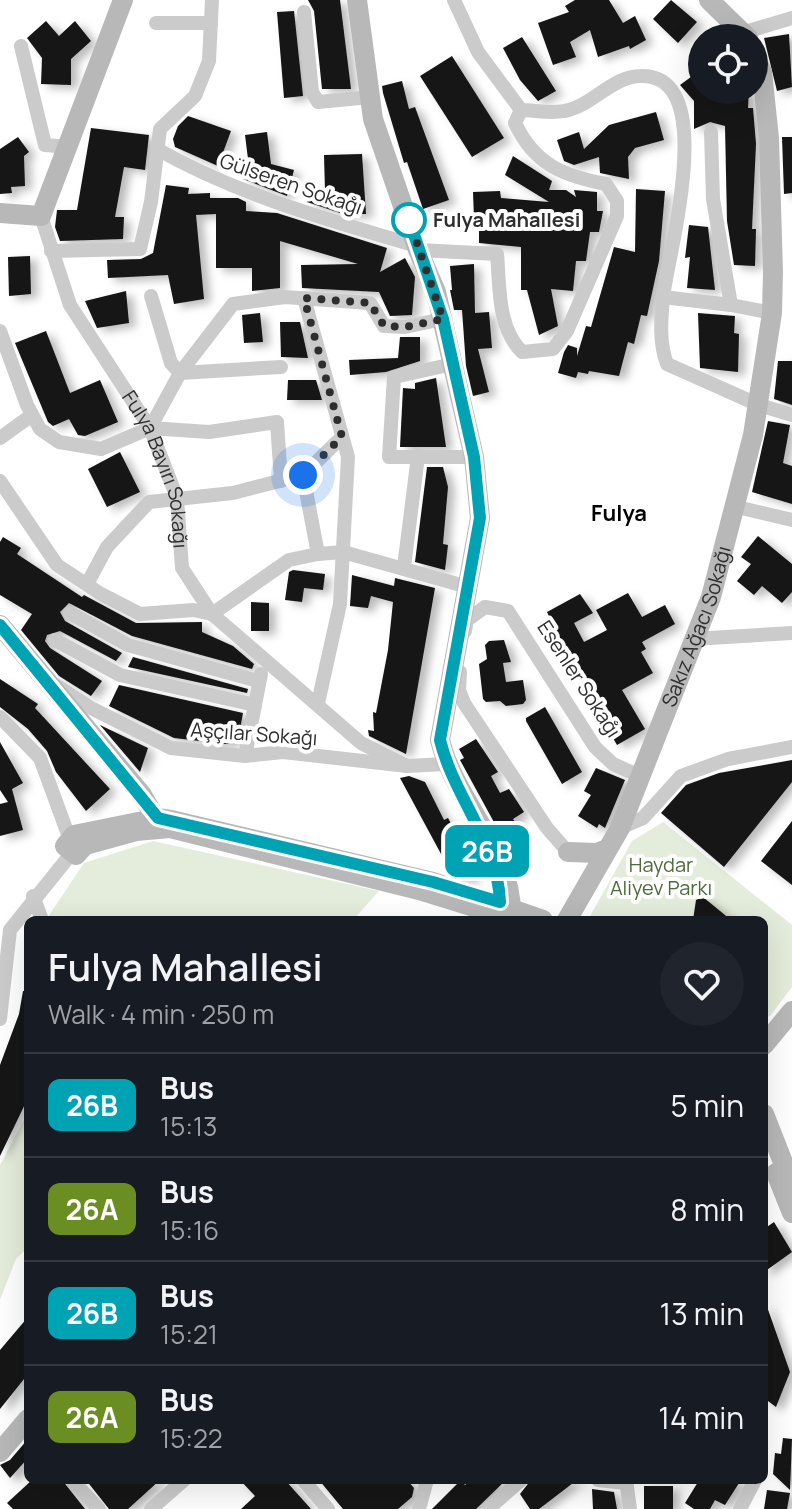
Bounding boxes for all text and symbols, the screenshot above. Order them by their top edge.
map controls [688,24,768,104]
button: locate [688,24,768,104]
street label: Gülseren Sokağı [216,147,366,221]
marker: Fulya Mahallesi [392,203,426,237]
place label: Fulya Mahallesi [433,206,580,233]
street label: Fulya Bayırı Sokağı [116,385,195,549]
your location [283,455,323,495]
district label: Fulya [591,498,647,528]
street label: Sakız Ağacı Sokağı [655,543,737,711]
street label: Esenler Sokağı [531,615,627,742]
street label: Aşçılar Sokağı [190,716,318,751]
line badge: 26B [441,825,533,877]
text: 26B [461,832,513,870]
park label: Haydar Aliyev Parkı [610,851,712,901]
text: Fulya Mahallesi [48,940,323,992]
button: heart [660,942,744,1026]
text: Walk · 4 min · 250 m [48,996,274,1032]
text: Bus [160,1067,214,1108]
text: 5 min [670,1085,744,1126]
text: 26B [66,1086,118,1124]
text: 15:13 [160,1108,217,1144]
text: Bus [160,1171,214,1212]
text: 8 min [670,1189,744,1230]
text: 26A [66,1190,118,1228]
text: 15:16 [160,1212,219,1248]
text: Bus [160,1275,214,1316]
text: 13 min [659,1293,744,1334]
text: 26B [66,1294,118,1332]
text: 15:21 [160,1316,218,1352]
text: Bus [160,1379,214,1420]
text: 14 min [658,1397,744,1438]
text: 26A [66,1398,118,1436]
text: 15:22 [160,1420,223,1456]

